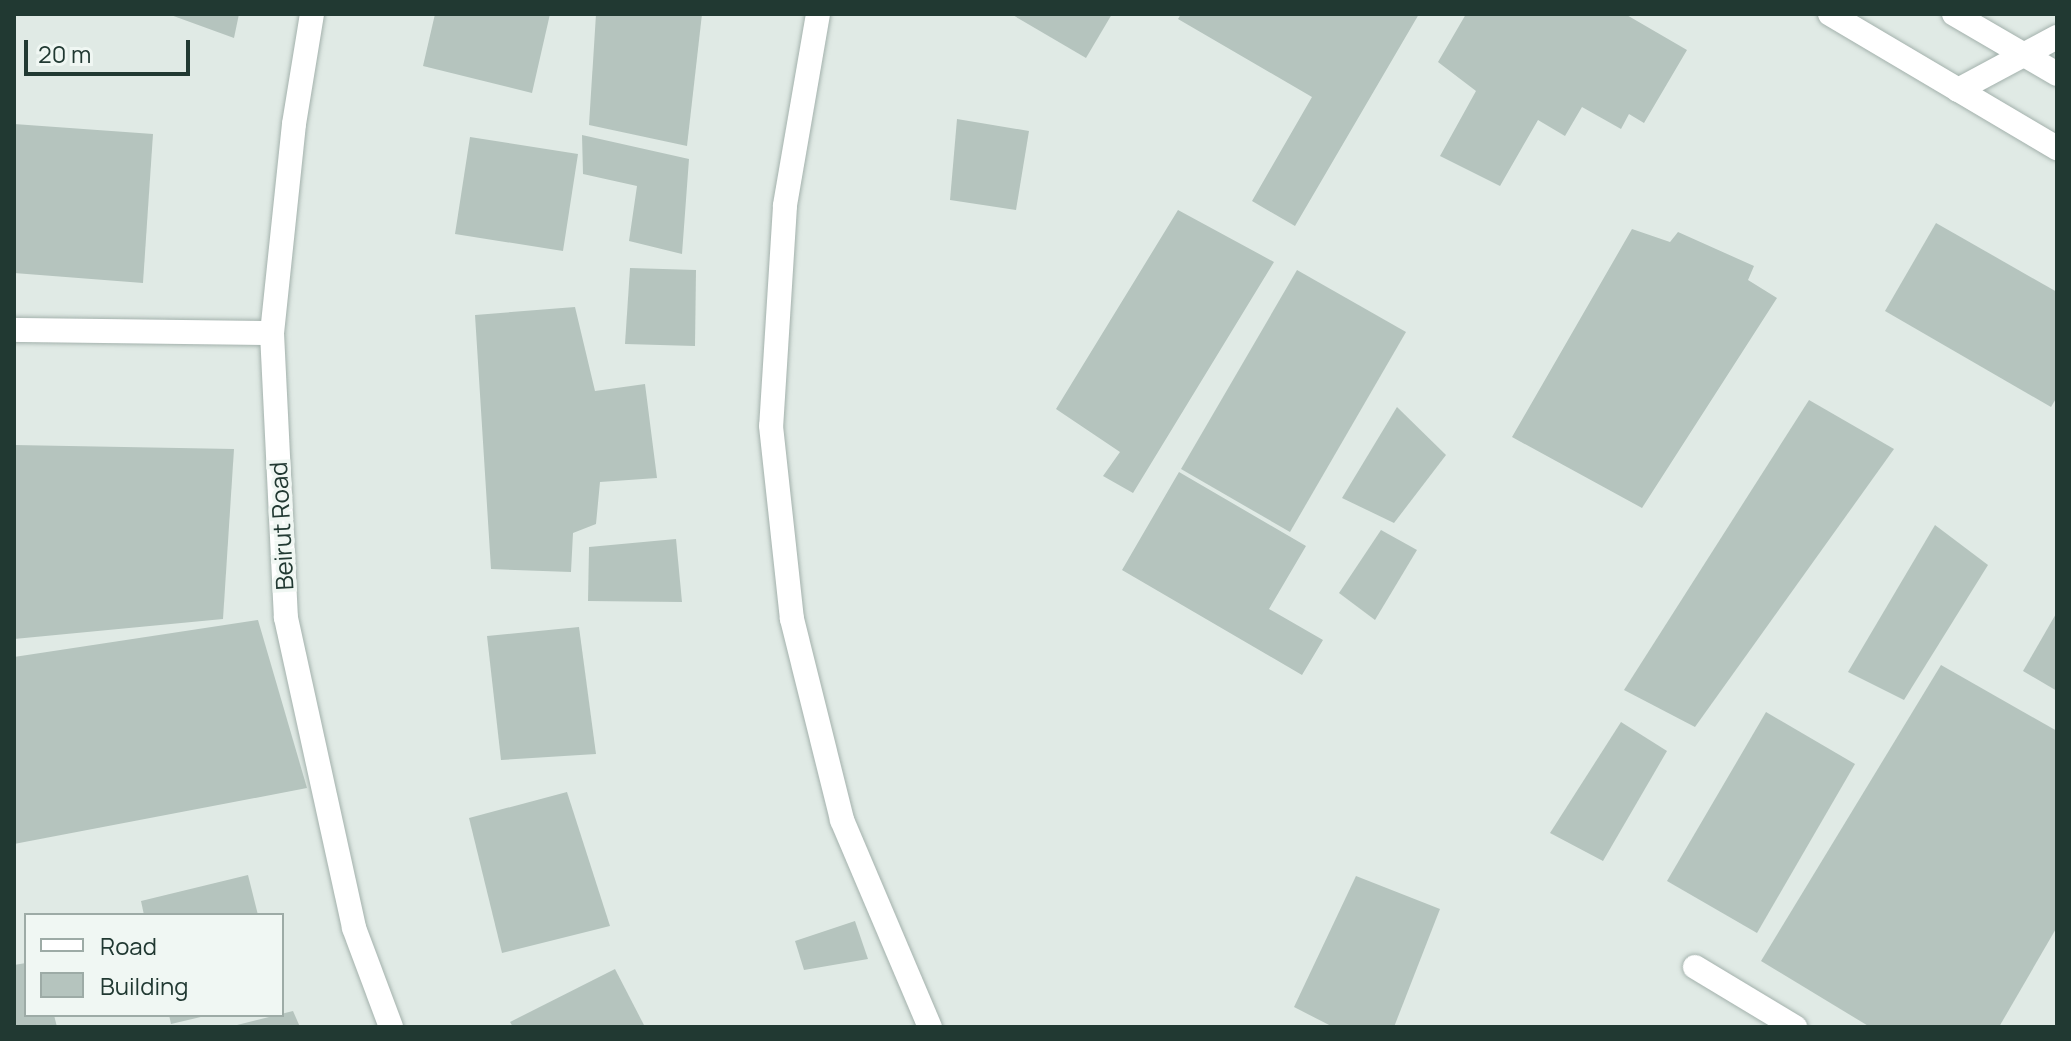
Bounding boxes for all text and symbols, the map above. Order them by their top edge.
scale bar [28,24,194,74]
text: 20 m [38,37,91,70]
street label: Beirut Road [263,461,299,591]
legend [24,913,284,1017]
text: Road [100,929,157,962]
text: Building [100,969,188,1002]

